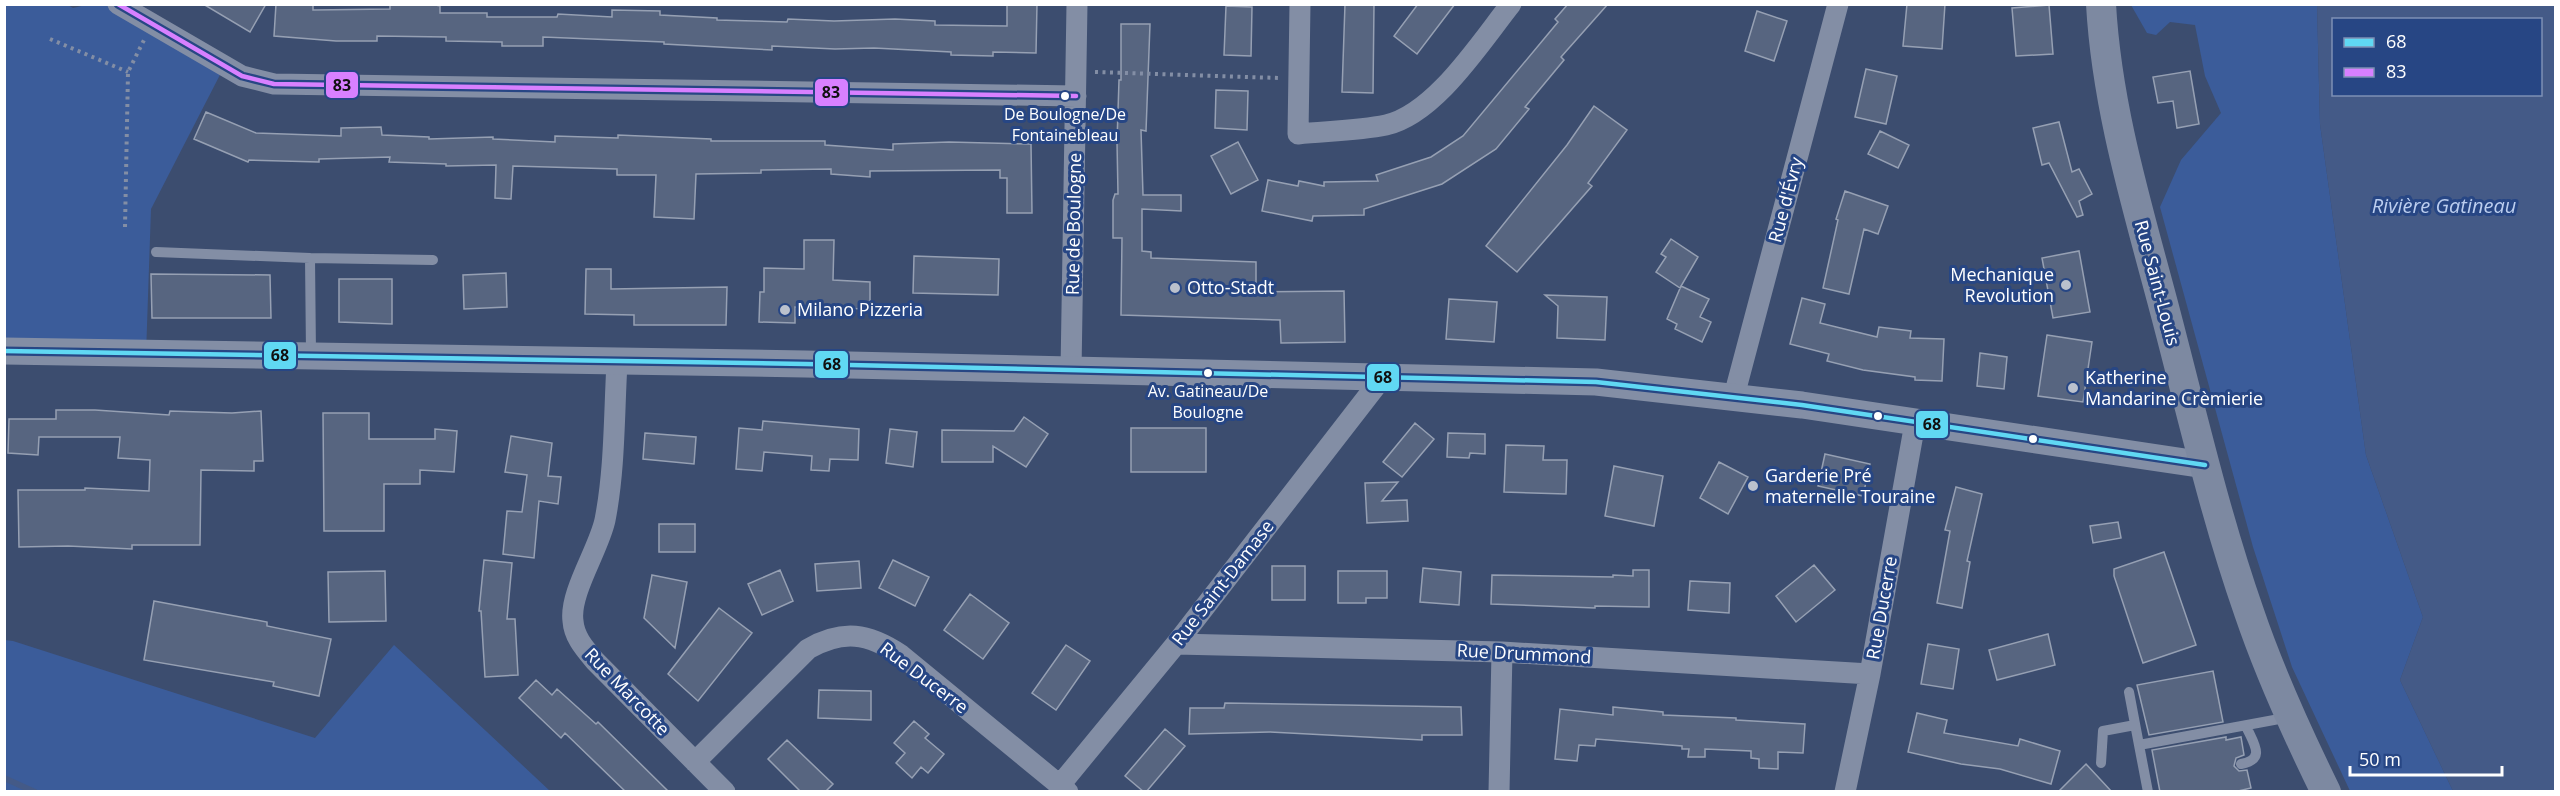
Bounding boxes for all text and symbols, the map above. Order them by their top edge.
legend [2332,18,2542,96]
text: 68 [2386,29,2407,53]
text: 83 [2386,59,2407,83]
line badge: 83 [325,71,359,99]
text: 83 [333,74,351,96]
line badge: 83 [814,78,849,107]
text: 83 [822,81,840,103]
marker: De Boulogne/De Fontainebleau [1059,90,1071,102]
place label: De Boulogne/De Fontainebleau [1004,103,1126,146]
street label: Rue de Boulogne [1060,153,1086,295]
street label: Rue d'Évry [1762,154,1808,245]
water label: Rivière Gatineau [2372,192,2516,219]
street label: Rue Saint-Louis [2130,217,2186,348]
place label: Mechanique Revolution [1950,262,2054,307]
place label: Otto-Stadt [1187,275,1274,299]
marker: Mechanique Revolution [2059,278,2073,292]
marker: Otto-Stadt [1168,281,1182,295]
place label: Milano Pizzeria [797,297,923,321]
marker: Milano Pizzeria [778,303,792,317]
line badge: 68 [263,341,297,370]
text: 68 [271,344,289,366]
line badge: 68 [814,350,849,379]
text: 68 [823,353,841,375]
line badge: 68 [1366,363,1400,392]
place label: Katherine Mandarine Crèmierie [2085,365,2263,410]
text: 68 [1374,366,1392,388]
marker: Av. Gatineau/De Boulogne [1202,367,1214,379]
place label: Av. Gatineau/De Boulogne [1148,380,1268,423]
marker: Katherine Mandarine Crèmierie [2066,381,2080,395]
unlabelled marker [1872,410,1884,422]
line badge: 68 [1915,410,1949,439]
text: 68 [1923,413,1941,435]
unlabelled marker [2027,433,2039,445]
place label: Garderie Pré maternelle Touraine [1765,463,1935,508]
marker: Garderie Pré maternelle Touraine [1746,479,1760,493]
street label: Rue Saint-Damase [1166,515,1279,650]
street label: Rue Ducerre [1860,554,1902,661]
street label: Rue Ducerre [876,636,974,718]
street label: Rue Drummond [1456,637,1592,669]
street label: Rue Marcotte [580,642,676,740]
scale bar [2350,739,2502,777]
text: 50 m [2359,747,2401,771]

